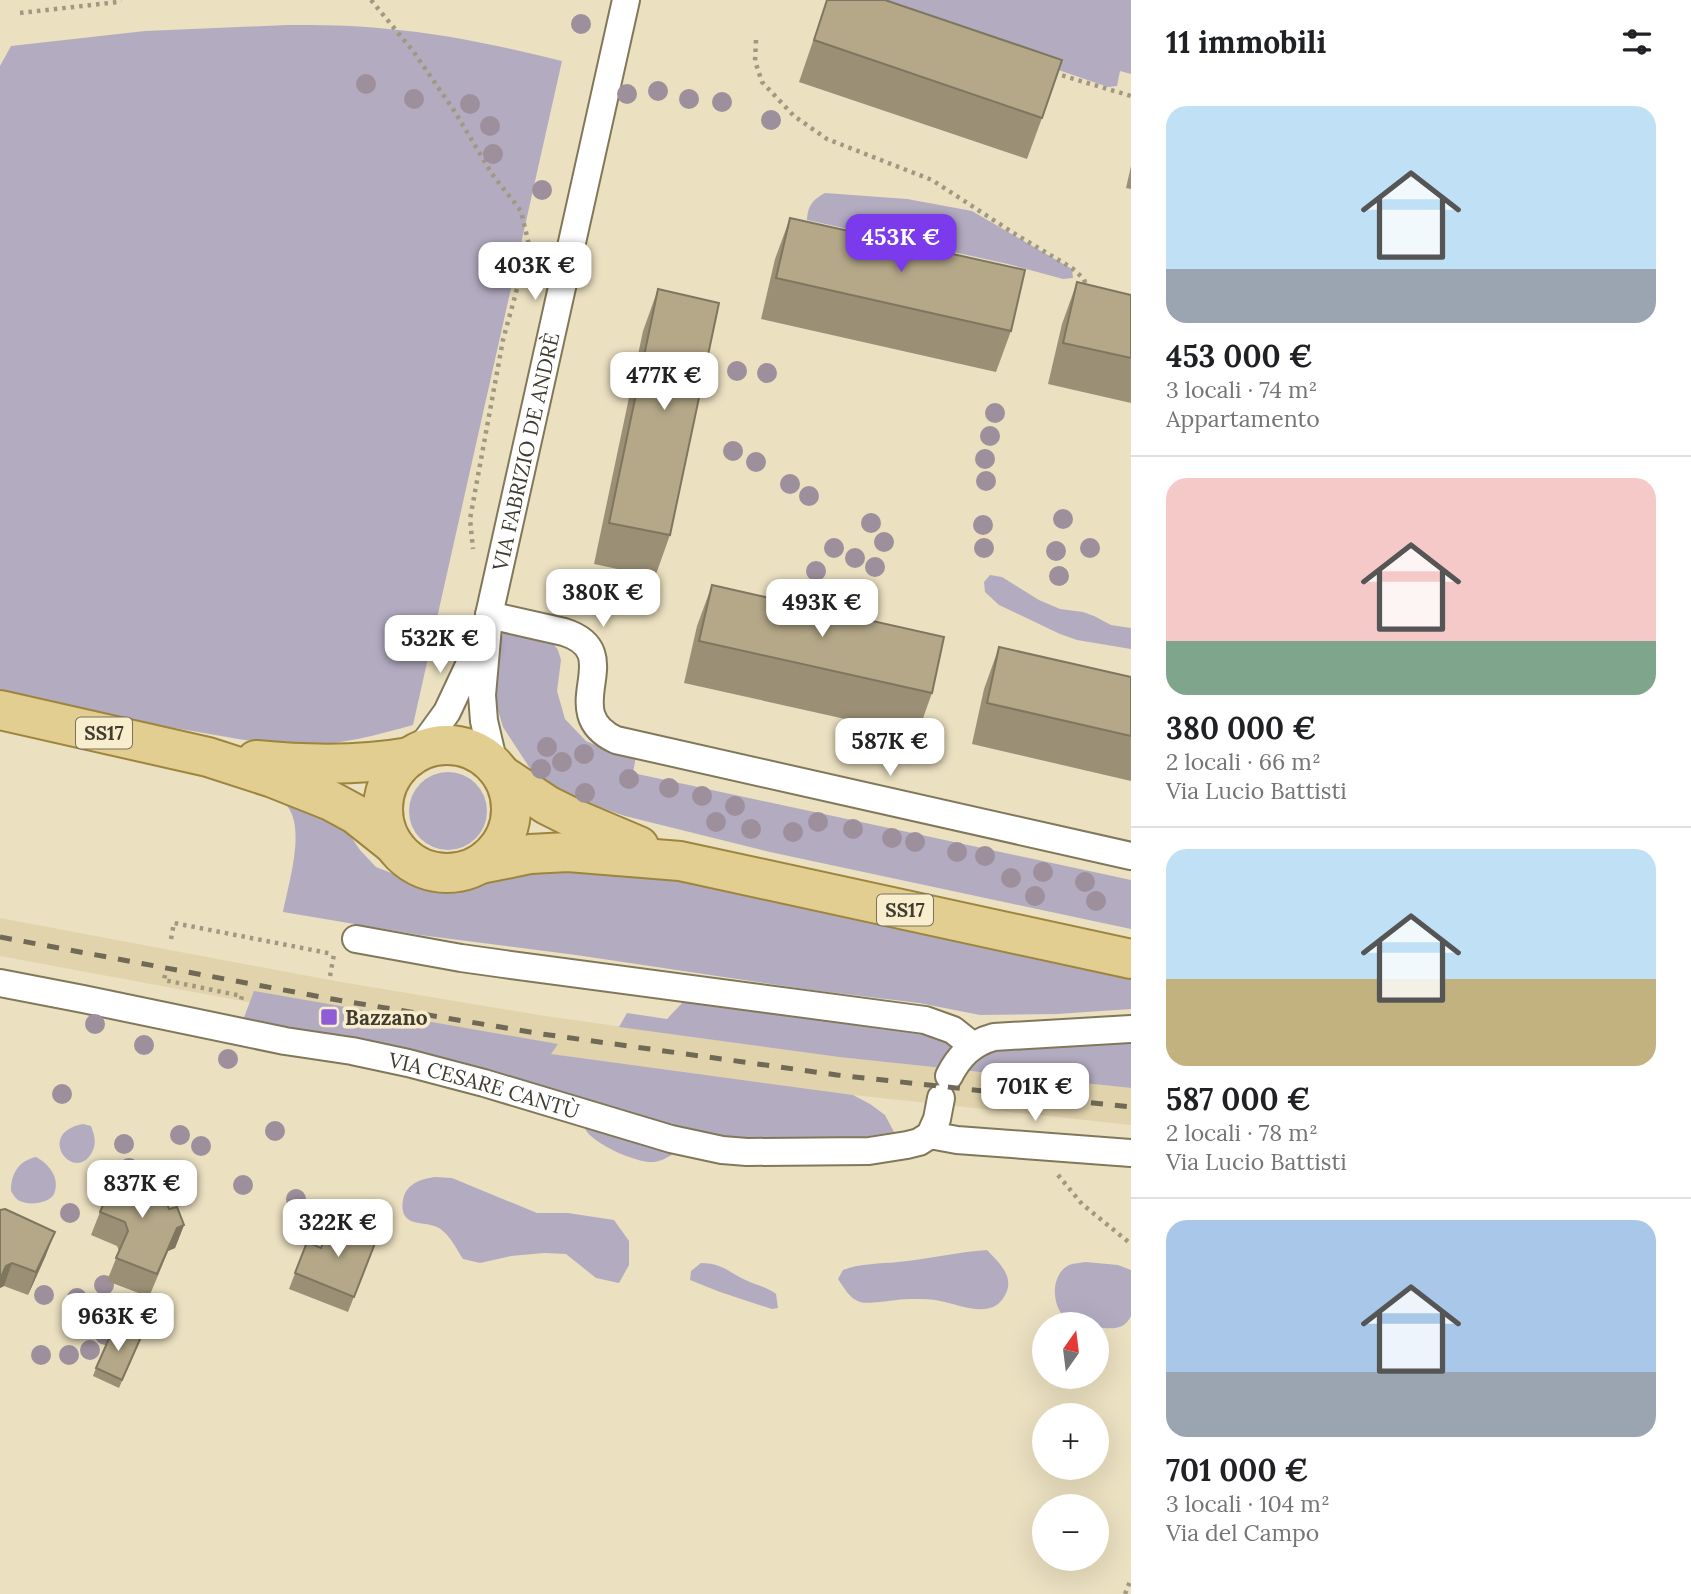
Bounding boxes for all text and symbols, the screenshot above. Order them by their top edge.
text: 11 immobili [1166,23,1326,61]
icon: filters [1618,23,1656,61]
icon: home [1348,152,1474,278]
pin: 453K € [844,215,958,274]
text: 453K € [862,222,940,251]
pin: 403K € [478,243,592,302]
text: 403K € [494,250,576,279]
street label: VIA FABRIZIO DE ANDRÈ [486,330,565,574]
text: 453 000 € [1166,337,1313,375]
pin: 477K € [607,352,721,412]
text: 477K € [626,360,702,389]
text: 3 locali · 74 m² [1166,375,1317,404]
text: Appartamento [1166,404,1320,433]
icon: home [1348,524,1474,650]
pin: 380K € [546,570,660,629]
text: 380K € [562,577,644,606]
pin: 493K € [765,580,879,639]
text: 493K € [782,587,862,616]
pin: 532K € [383,616,497,675]
text: 532K € [401,623,479,652]
text: 380 000 € [1166,709,1316,747]
road number: SS17 [76,718,132,748]
pin: 587K € [833,718,947,778]
text: 587K € [851,726,929,755]
text: 2 locali · 66 m² [1166,747,1321,776]
text: Via Lucio Battisti [1166,776,1347,805]
road number: SS17 [877,894,933,926]
icon: home [1348,895,1474,1021]
place label: Bazzano [345,1004,428,1031]
marker: Bazzano [319,1007,339,1027]
street label: VIA CESARE CANTÙ [385,1046,583,1124]
pin: 701K € [978,1064,1092,1123]
text: 701K € [997,1071,1073,1100]
text: 587 000 € [1166,1080,1311,1118]
text: 2 locali · 78 m² [1166,1118,1318,1147]
text: Via Lucio Battisti [1166,1147,1347,1176]
pin: 837K € [85,1160,199,1220]
text: 837K € [103,1168,181,1197]
pin: 322K € [281,1200,395,1259]
text: 322K € [299,1207,377,1236]
icon: home [1348,1266,1474,1392]
pin: 963K € [61,1294,175,1353]
text: 963K € [78,1301,158,1330]
north arrow [1032,1312,1110,1390]
map controls [1032,1312,1109,1571]
button: + [1032,1403,1109,1480]
text: 701 000 € [1166,1451,1309,1489]
text: 3 locali · 104 m² [1166,1489,1330,1518]
button: − [1032,1494,1109,1571]
text: Via del Campo [1166,1518,1319,1547]

